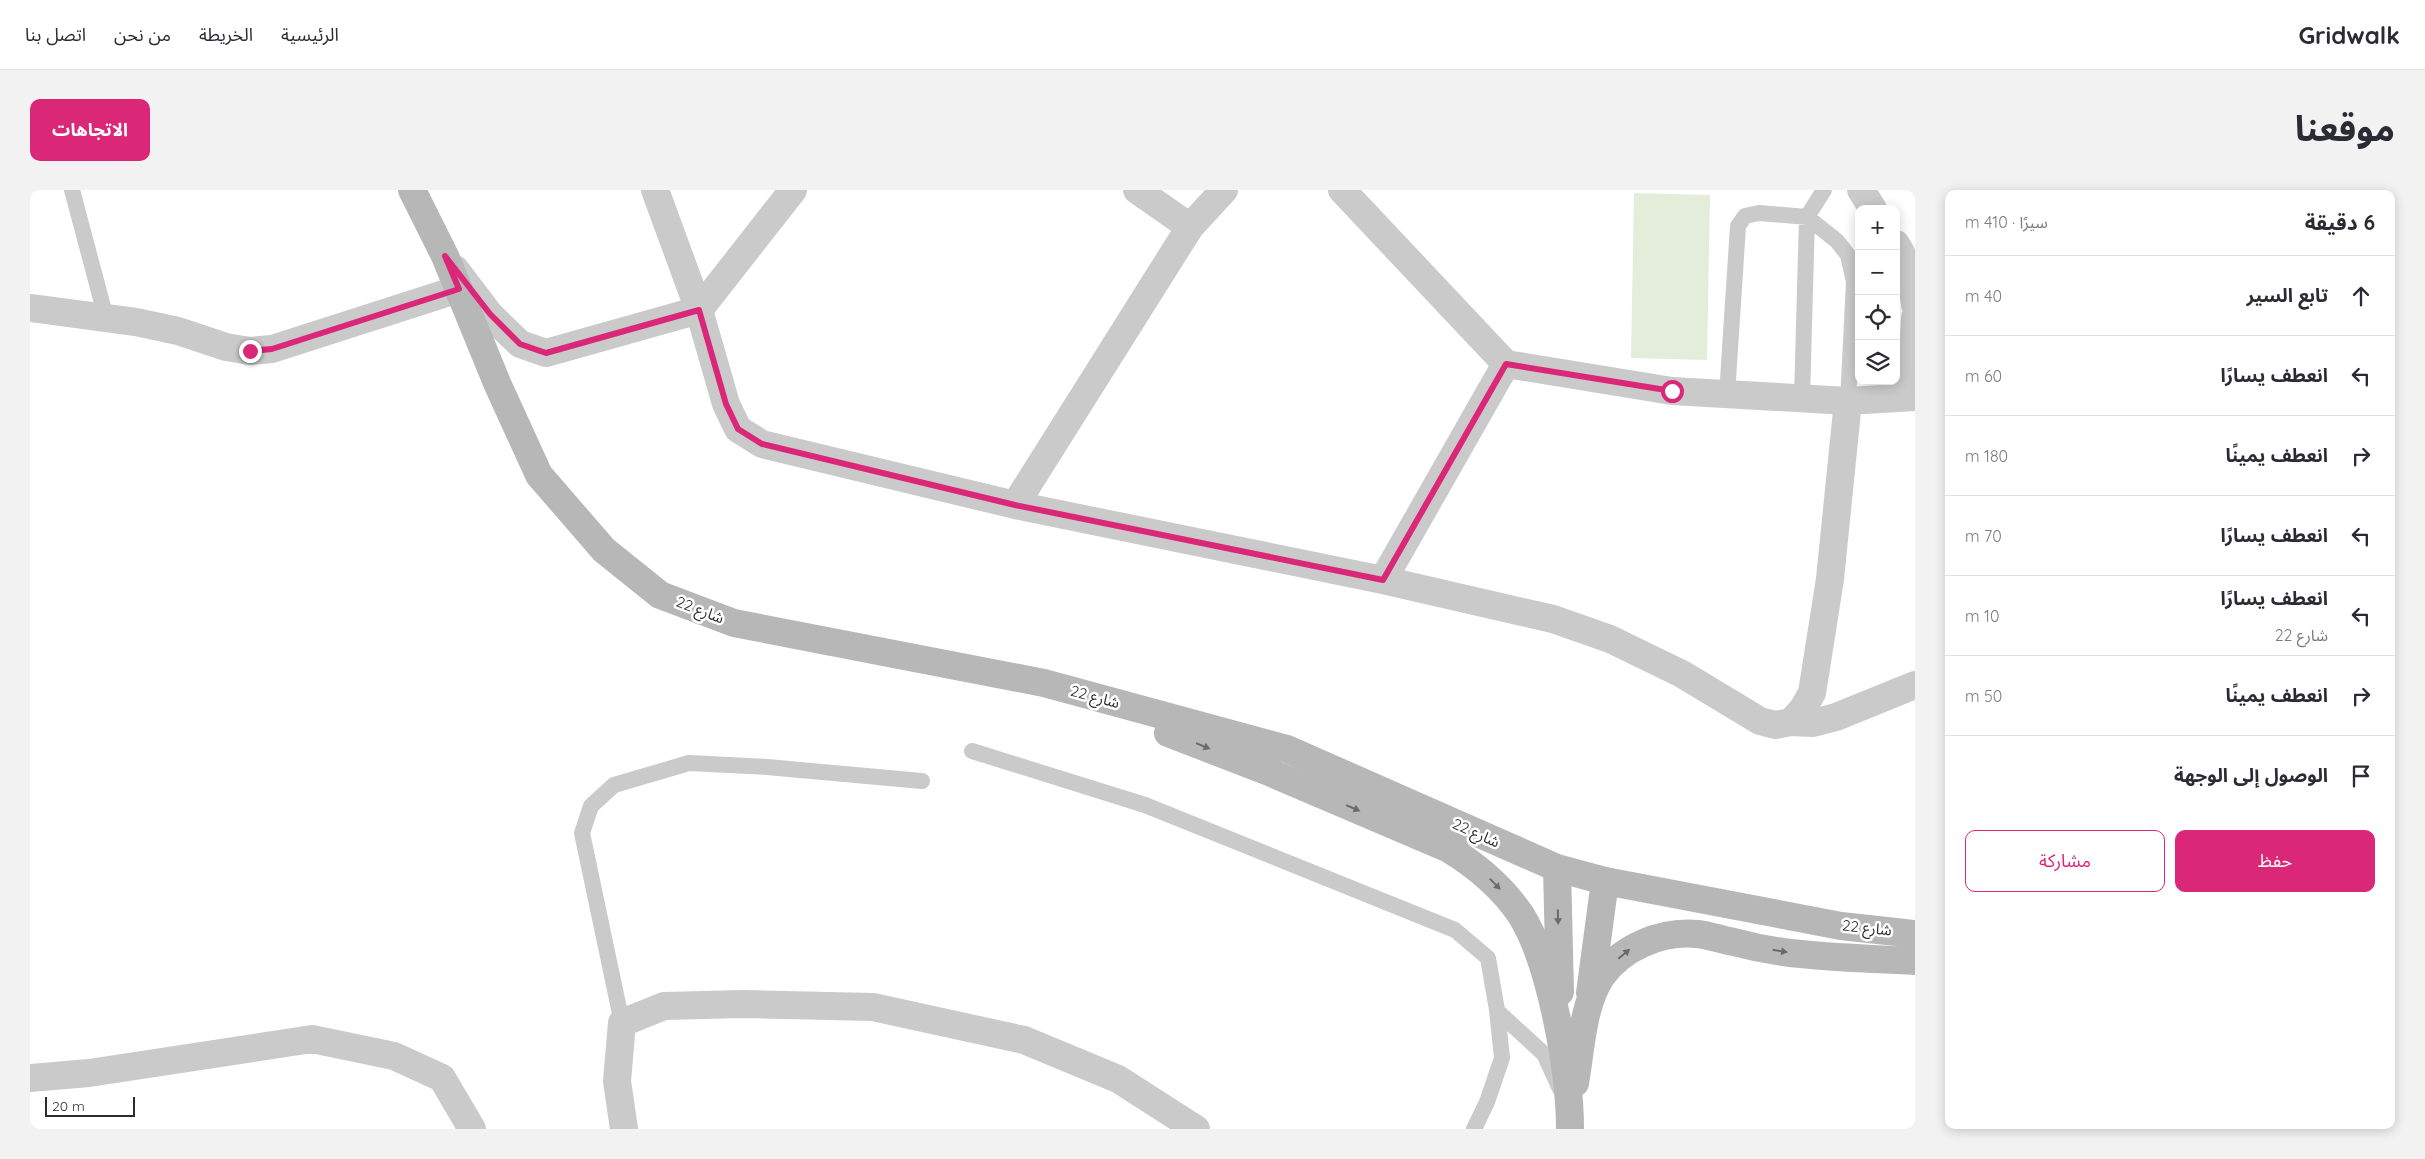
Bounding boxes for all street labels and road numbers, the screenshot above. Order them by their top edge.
street label: شارع 22 [672,592,727,630]
street label: شارع 22 [1068,681,1122,715]
street label: شارع 22 [1448,814,1503,854]
street label: شارع 22 [1841,915,1893,943]

